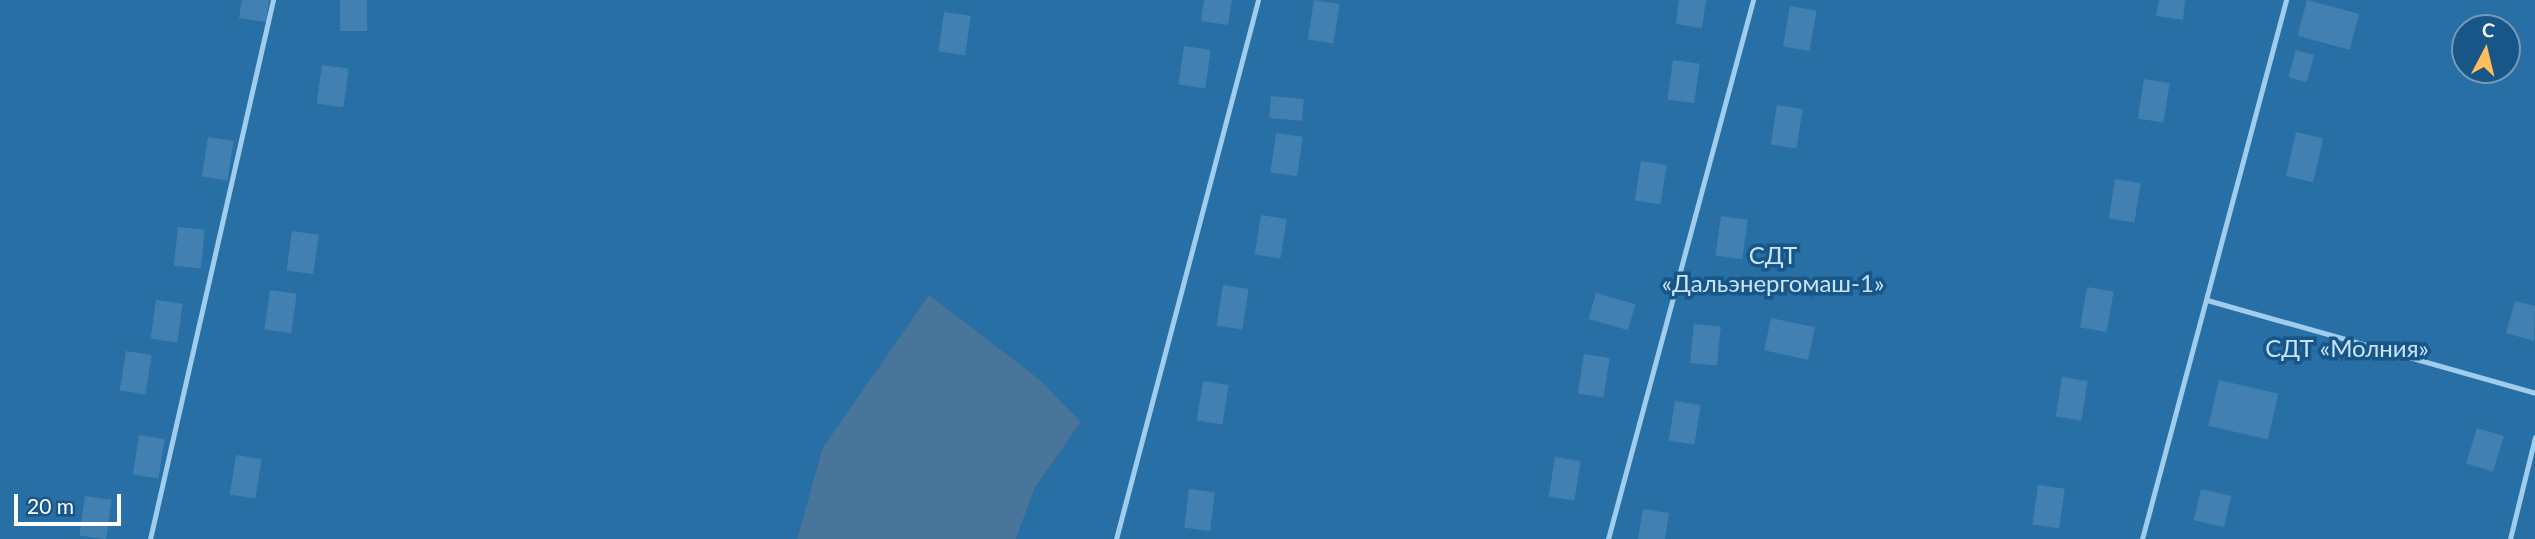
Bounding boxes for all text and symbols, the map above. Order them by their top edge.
north arrow [2451,14,2521,84]
text: С [2481,17,2496,42]
park label: СДТ «Дальэнергомаш-1» [1662,241,1884,297]
park label: СДТ «Молния» [2265,334,2429,362]
scale bar [18,480,124,524]
text: 20 m [27,493,74,518]

